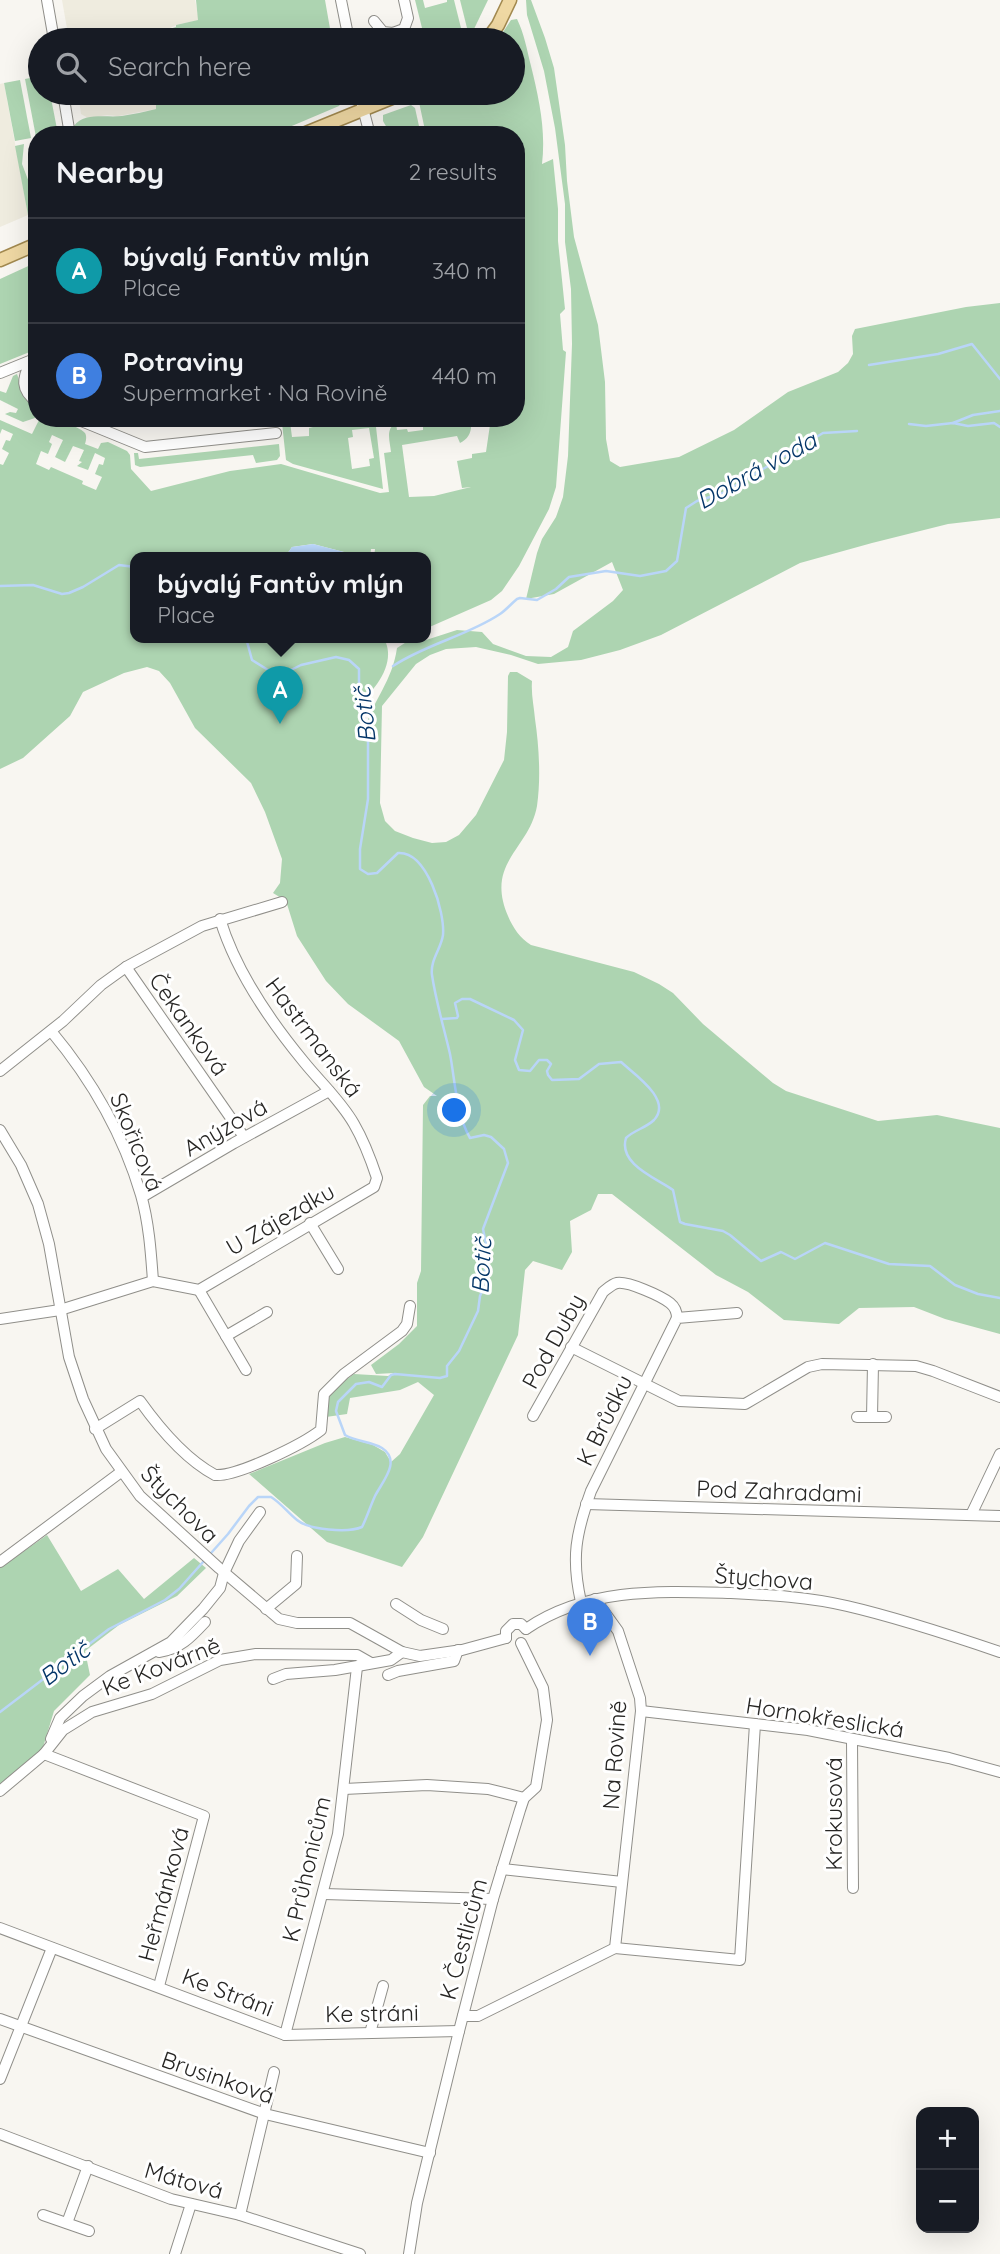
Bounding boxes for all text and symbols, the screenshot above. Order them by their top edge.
search box [28,28,525,105]
icon: search [52,48,90,86]
text: Search here [108,50,252,83]
text: Nearby [56,153,164,191]
text: 2 results [408,157,497,186]
text: bývalý Fantův mlýn [123,240,370,273]
text: A [72,256,86,285]
text: 340 m [432,256,497,285]
text: Place [123,273,181,302]
text: Potraviny [123,345,244,378]
text: B [71,361,87,390]
text: 440 m [432,361,497,390]
text: Supermarket · Na Rovině [123,378,388,407]
water label: Dobrá voda [691,424,823,515]
popup [130,552,431,643]
text: bývalý Fantův mlýn [157,567,404,600]
text: Place [157,600,215,629]
pin: A [257,666,303,724]
water label: Botič [346,683,382,744]
street label: Čekanková [143,967,235,1081]
street label: Hastrmanská [259,971,369,1103]
street label: Skořicová [104,1088,170,1196]
street label: Anýzová [178,1092,272,1162]
your location [437,1093,471,1127]
street label: U Zájezdku [221,1176,339,1262]
water label: Botič [465,1235,498,1295]
street label: Pod Duby [515,1288,591,1394]
street label: K Brůdku [570,1370,638,1470]
street label: Štychova [135,1459,225,1549]
street label: Pod Zahradami [696,1474,862,1508]
street label: Štychova [714,1560,814,1596]
pin: B [567,1598,613,1656]
street label: Ke Kovárně [98,1630,224,1702]
water label: Botič [33,1633,97,1692]
street label: Hornokřeslická [744,1690,906,1744]
street label: Na Rovině [596,1699,632,1811]
street label: Krokusová [819,1757,848,1871]
street label: K Průhonicům [275,1793,337,1945]
street label: Heřmánková [131,1823,195,1965]
street label: K Čestlicům [433,1875,493,2003]
street label: Ke Stráni [178,1961,278,2023]
street label: Ke stráni [325,1998,419,2028]
street label: Brusinková [158,2044,278,2110]
map controls [916,2107,979,2233]
button: + [916,2107,979,2170]
street label: Mátová [141,2155,227,2205]
button: − [916,2170,979,2233]

